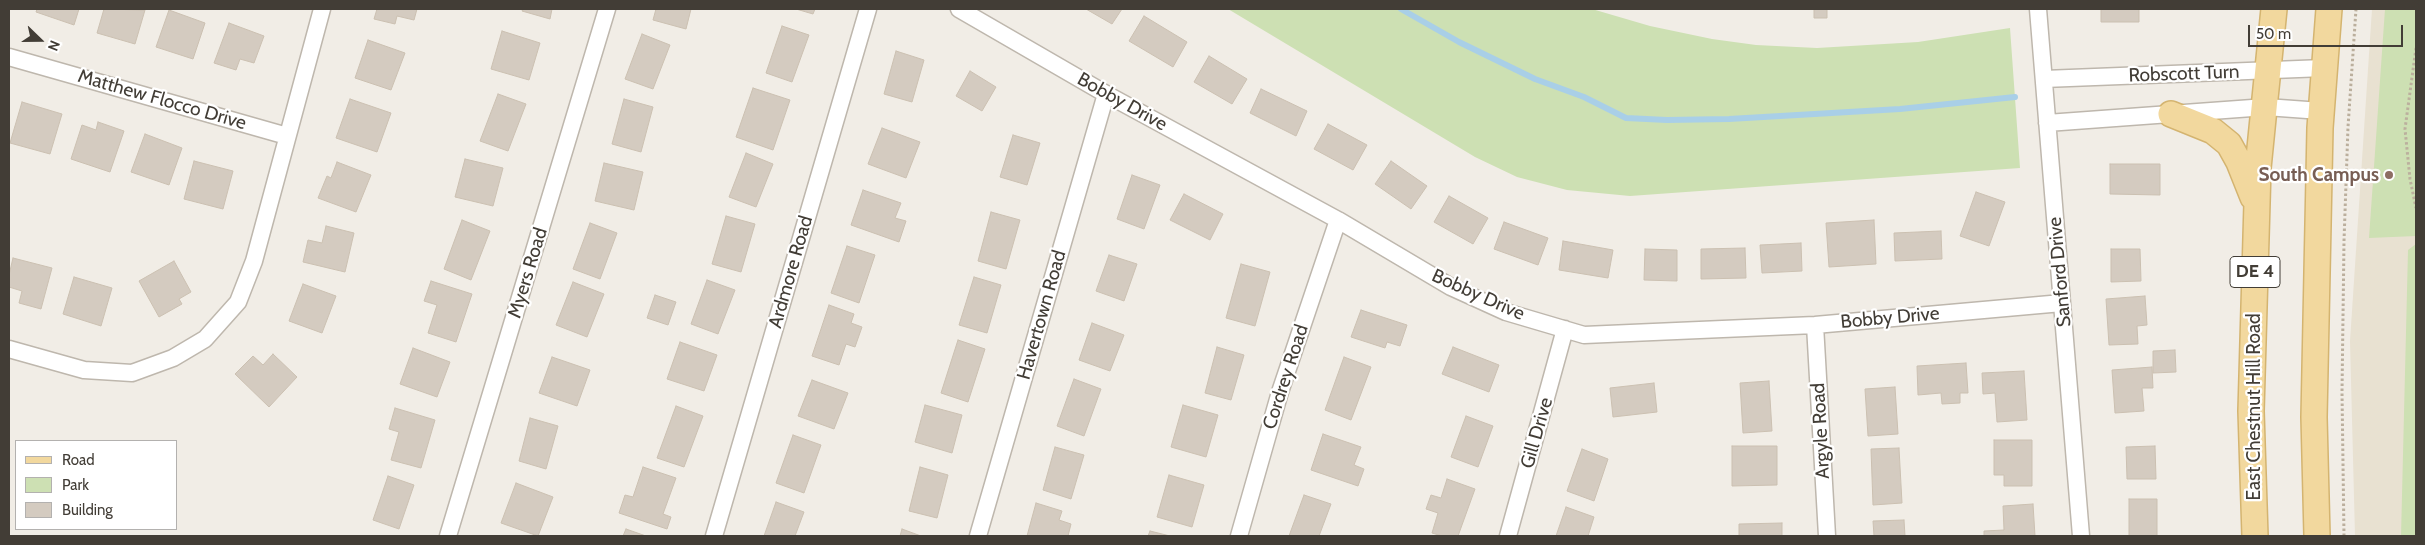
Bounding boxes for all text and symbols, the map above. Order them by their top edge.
north arrow [15,15,65,65]
scale bar [2250,15,2405,47]
text: 50 m [2256,25,2291,43]
text: N [44,38,64,54]
street label: Robscott Turn [2128,61,2240,87]
street label: Matthew Flocco Drive [75,65,249,135]
street label: Bobby Drive [1073,68,1171,136]
place label: South Campus [2258,164,2379,186]
marker: South Campus [2383,169,2395,181]
street label: Ardmore Road [764,213,818,331]
street label: Sanford Drive [2044,216,2076,328]
street label: Myers Road [503,225,553,321]
street label: Havertown Road [1013,248,1071,382]
road number: DE 4 [2230,256,2280,288]
street label: Bobby Drive [1428,264,1528,326]
street label: Bobby Drive [1840,302,1940,334]
street label: East Chestnut Hill Road [2243,313,2265,501]
street label: Cordrey Road [1258,322,1314,432]
street label: Argyle Road [1807,382,1835,480]
street label: Gill Drive [1516,395,1558,471]
legend [15,440,178,530]
text: Road [62,451,95,469]
text: Park [62,476,89,494]
text: Building [62,501,113,519]

